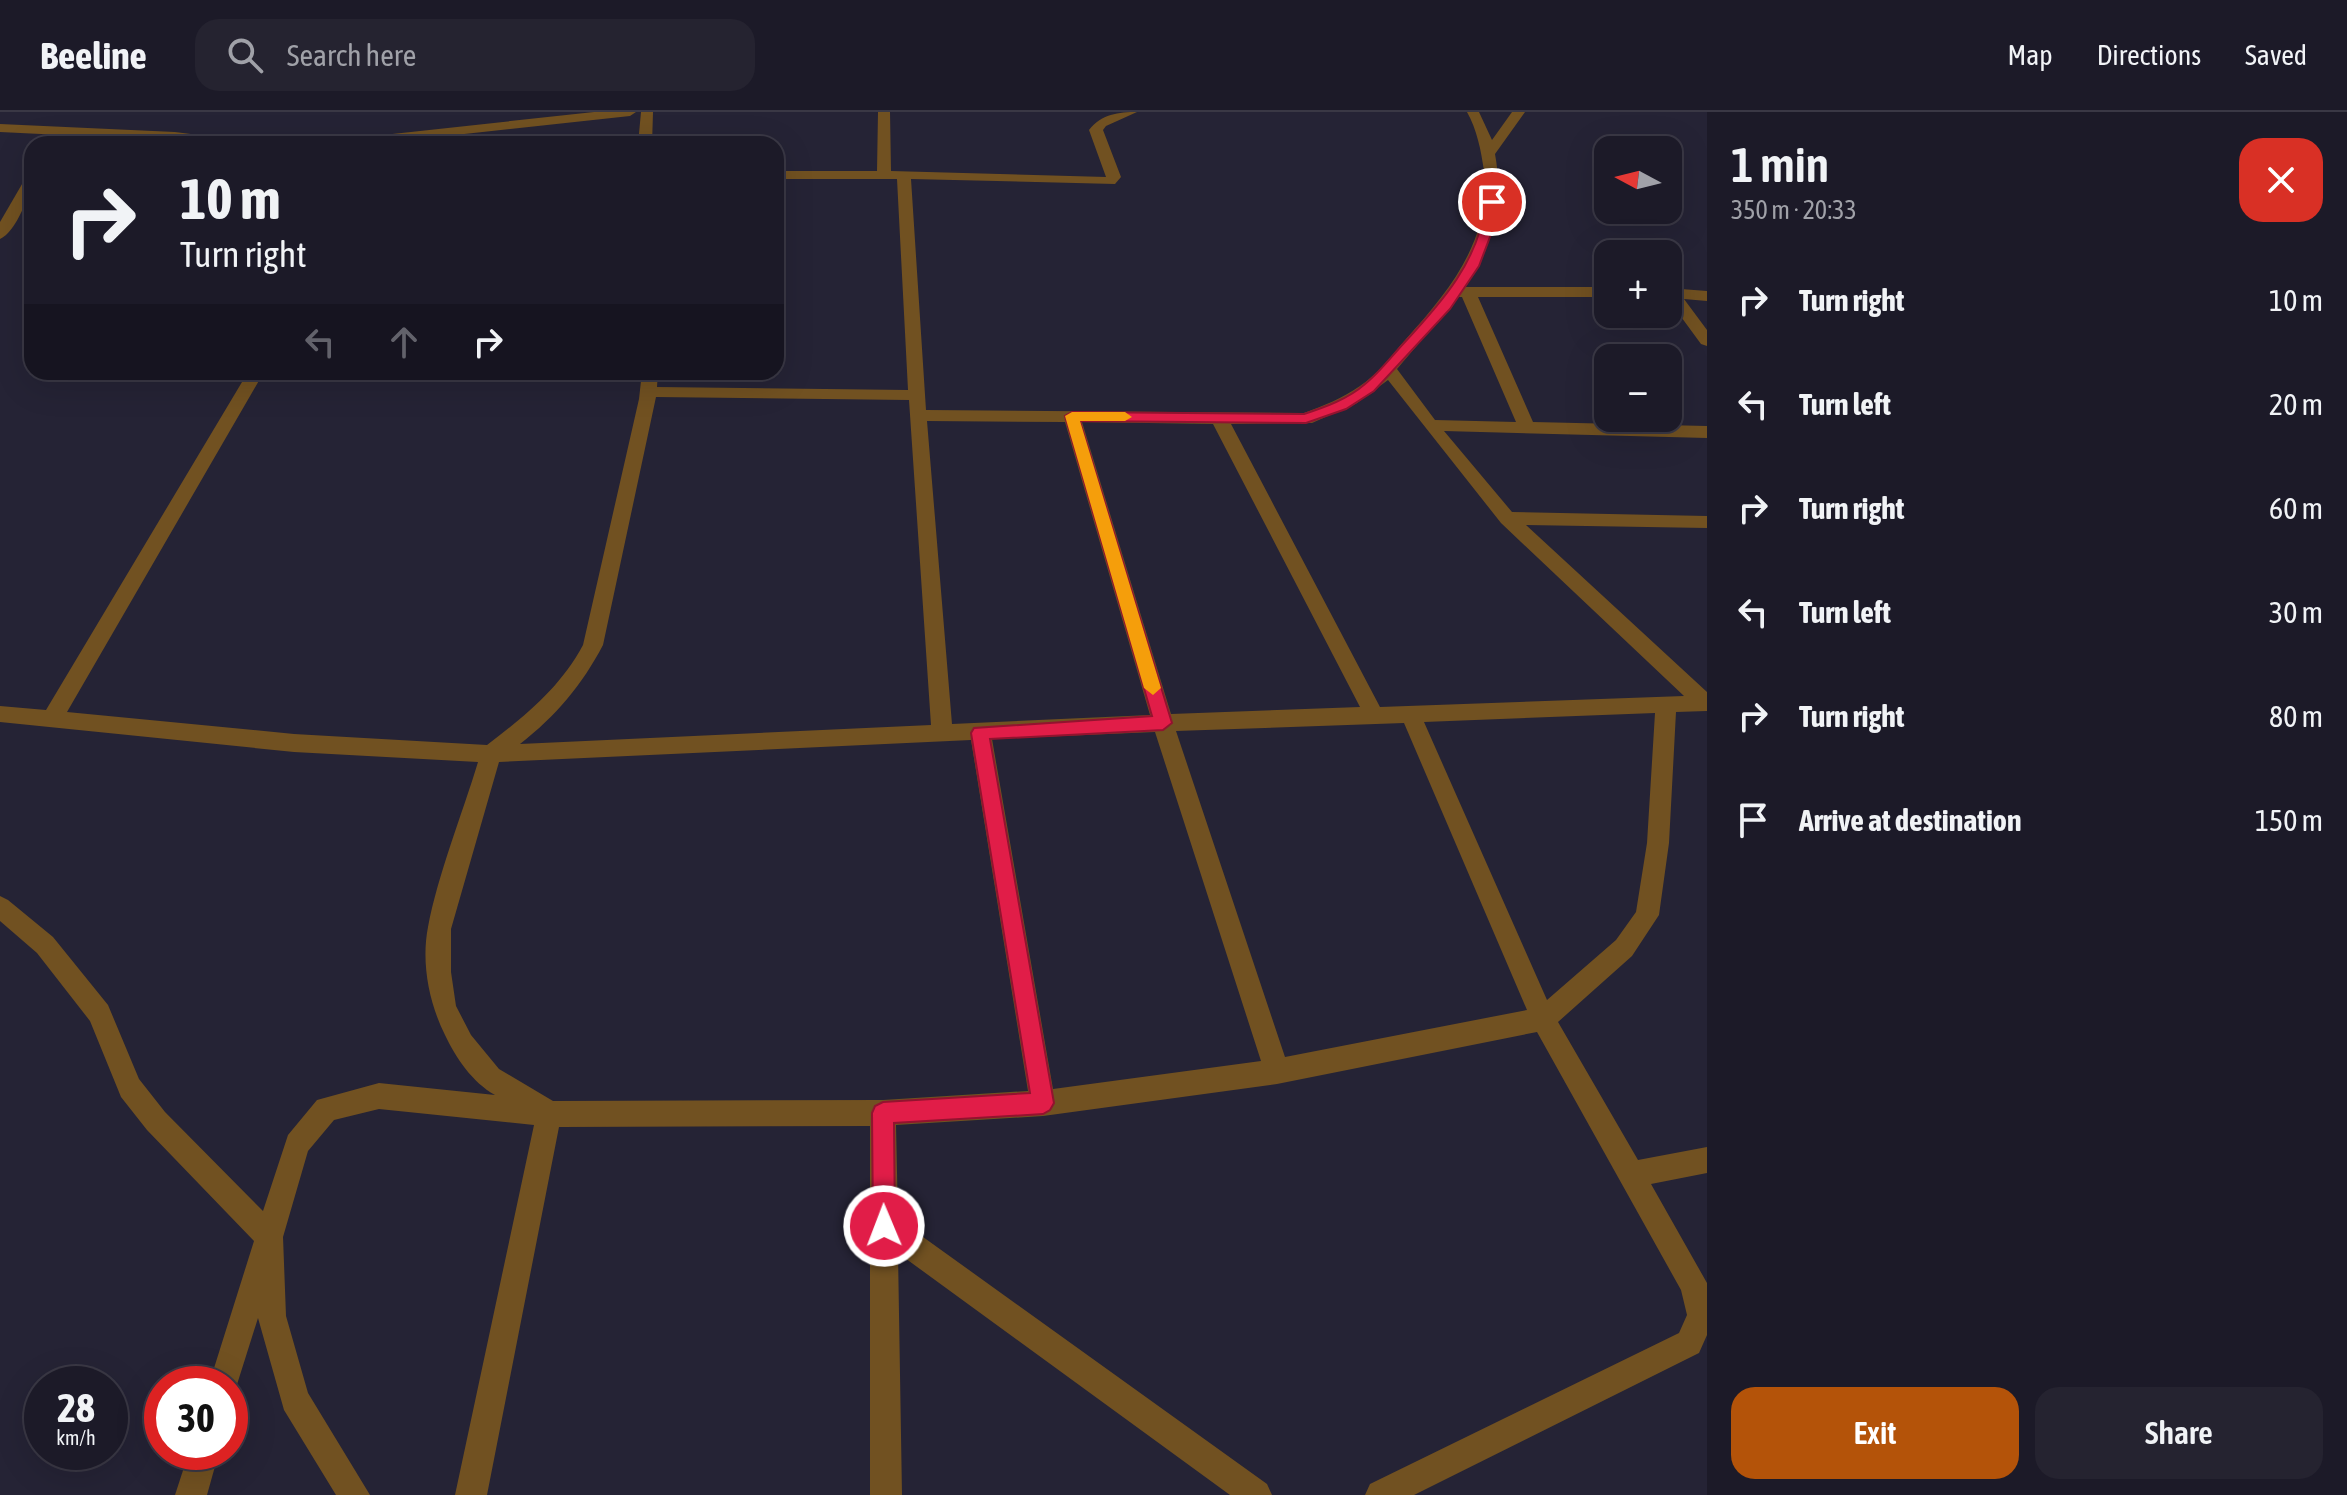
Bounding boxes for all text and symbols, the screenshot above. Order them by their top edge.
search box [195,19,755,91]
icon: search [223,33,267,77]
text: Beeline [40,34,147,77]
text: Search here [287,38,416,72]
text: Map [2008,39,2053,71]
text: Directions [2097,39,2201,71]
text: Saved [2245,39,2307,71]
north arrow [1594,136,1682,224]
map controls [1594,136,1682,432]
text: 1 min [1731,137,1829,192]
button: close [2239,138,2323,222]
text: 10 m [180,167,281,231]
icon: right [48,168,152,272]
pin [1458,168,1526,236]
icon: arrive [1470,180,1514,224]
text: 350 m · 20:33 [1731,195,1857,225]
text: Turn right [180,233,307,275]
button: + [1594,240,1682,328]
icon: right [1731,278,1775,322]
text: Turn right [1799,283,1905,317]
text: 10 m [2269,283,2323,317]
icon: left [298,320,342,364]
icon: ahead [382,320,426,364]
icon: right [466,320,510,364]
button: − [1594,344,1682,432]
icon: left [1731,382,1775,426]
text: Turn left [1799,387,1891,421]
text: 20 m [2269,387,2323,421]
icon: right [1731,486,1775,530]
text: Turn right [1799,491,1905,525]
text: 60 m [2269,491,2323,525]
icon: left [1731,590,1775,634]
text: Turn left [1799,595,1891,629]
text: 30 m [2269,595,2323,629]
icon: right [1731,694,1775,738]
text: Turn right [1799,699,1905,733]
text: 80 m [2269,699,2323,733]
icon: arrive [1731,798,1775,842]
text: Arrive at destination [1799,803,2021,837]
text: 150 m [2255,803,2323,837]
position arrow [842,1184,926,1268]
speed limit sign: 30 [144,1366,248,1470]
text: 28 [57,1385,95,1430]
button: Exit [1731,1387,2019,1479]
button: Share [2035,1387,2323,1479]
text: km/h [56,1426,96,1449]

